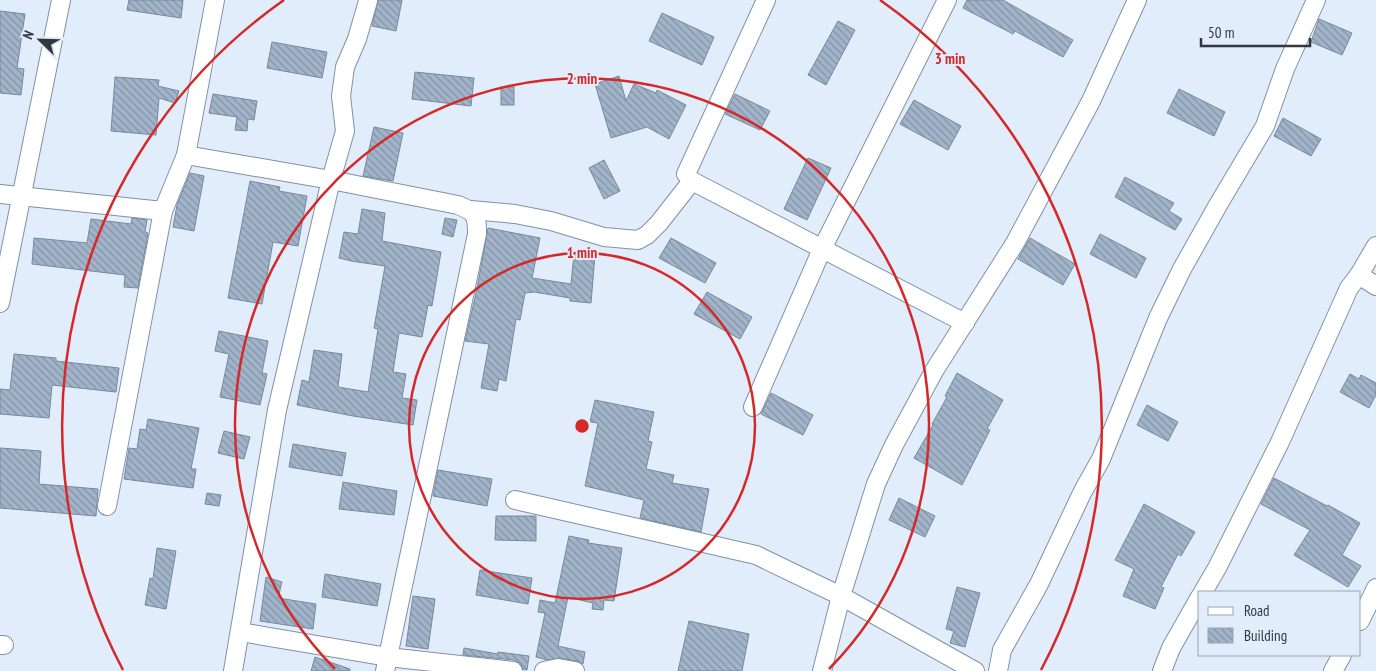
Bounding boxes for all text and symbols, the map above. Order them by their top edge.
north arrow [15,15,65,65]
scale bar [1201,15,1310,47]
text: 50 m [1208,23,1234,42]
text: N [18,28,38,42]
text: 3 min [935,49,965,68]
text: 2 min [567,69,597,88]
text: 1 min [567,243,597,262]
centre of rings [573,417,591,435]
legend [1198,591,1361,656]
text: Road [1244,601,1270,620]
text: Building [1244,626,1287,645]

